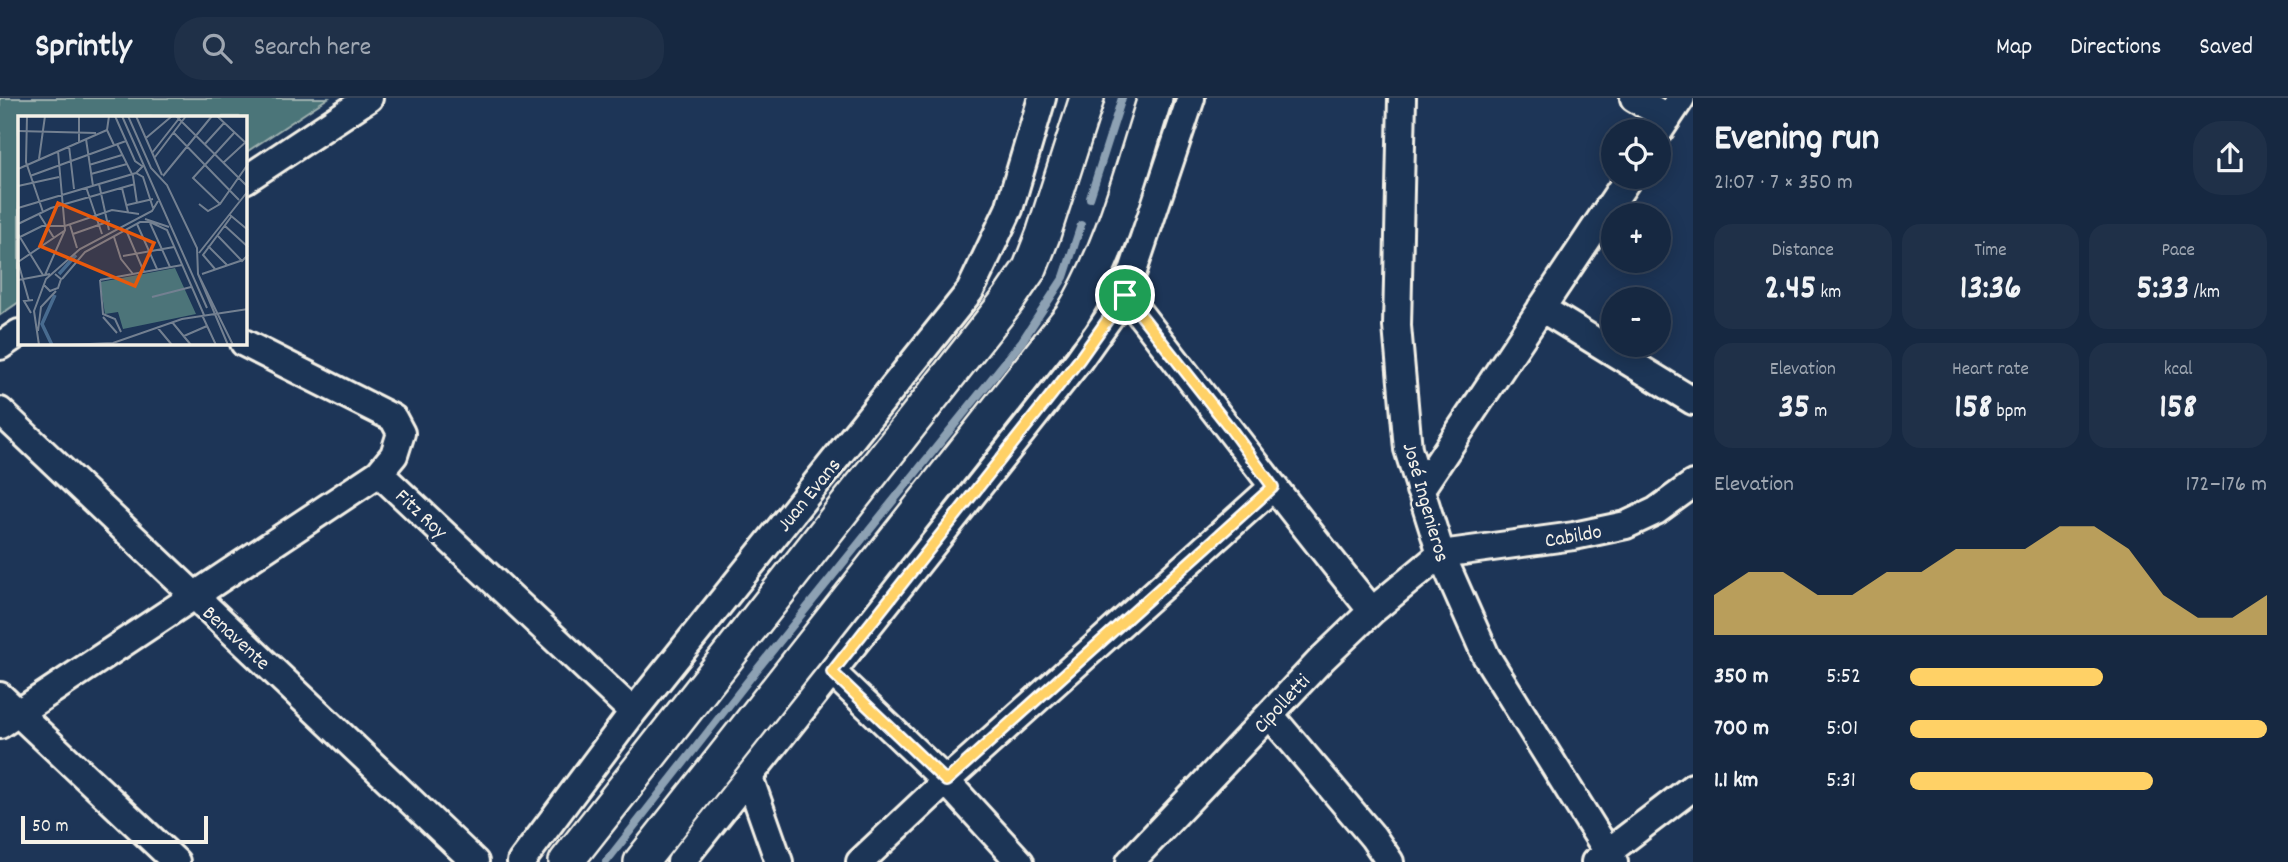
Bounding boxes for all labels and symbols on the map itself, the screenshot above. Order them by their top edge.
inset map [18,116,247,345]
pin [1095,265,1155,325]
street label: José Ingenieros [1393,440,1456,566]
street label: Juan Evans [771,452,850,539]
street label: Fitz Roy [387,483,453,548]
street label: Cabildo [1543,518,1604,558]
street label: Benavente [194,600,276,679]
street label: Cipolletti [1248,668,1319,742]
scale bar [21,813,208,845]

